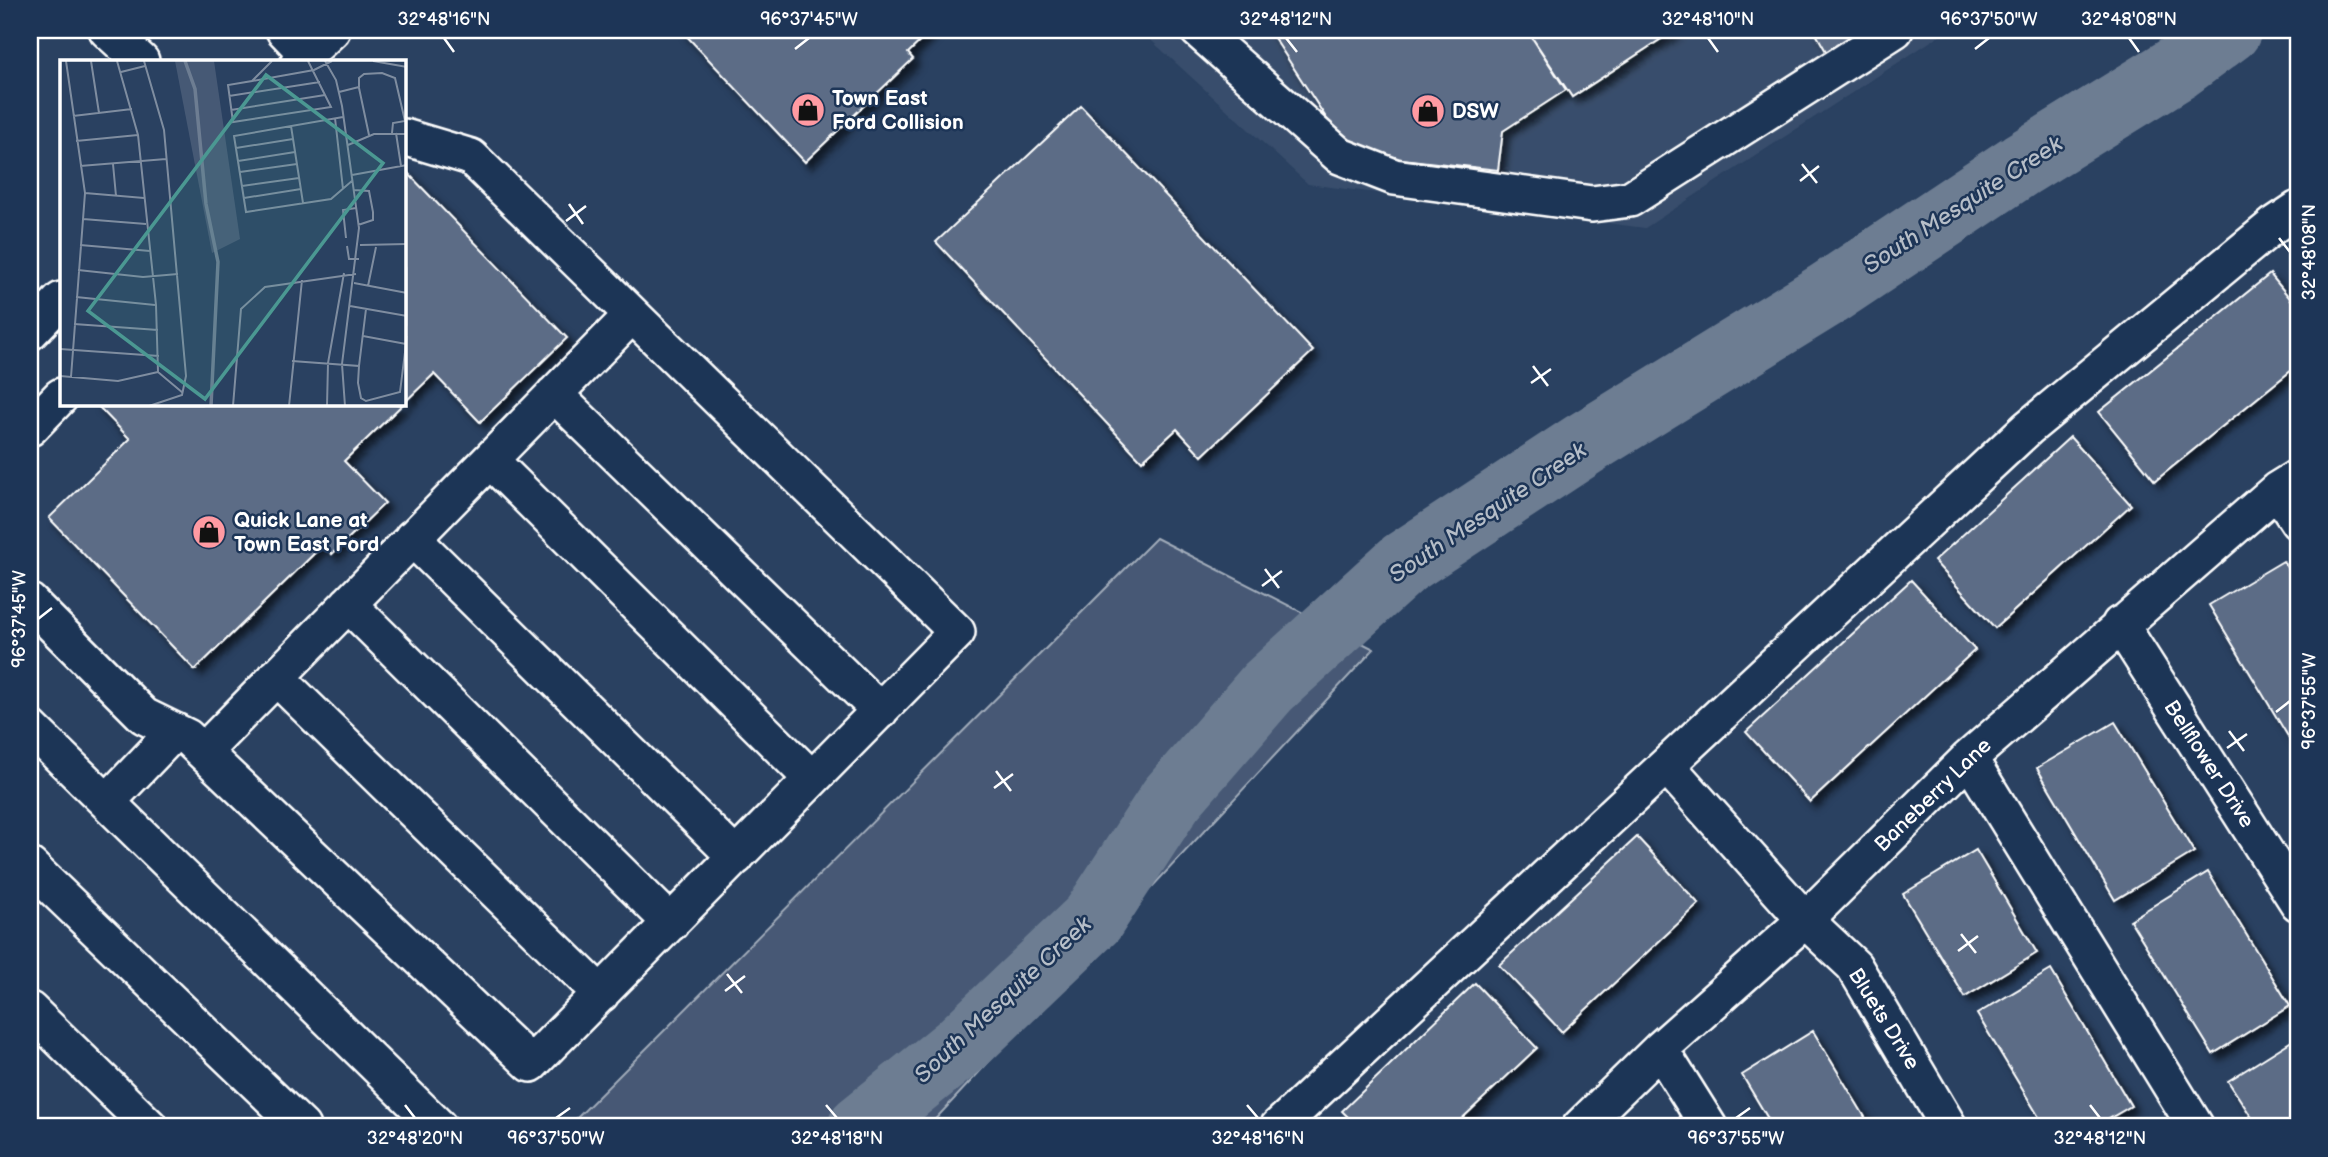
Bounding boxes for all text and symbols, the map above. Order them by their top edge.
text: 32°48'16"N [397,9,491,30]
text: 96°37'45"W [760,9,858,30]
text: 32°48'12"N [1240,9,1332,30]
text: 32°48'10"N [1662,9,1754,30]
text: 96°37'50"W [1940,9,2038,30]
text: 32°48'08"N [2081,9,2177,30]
inset map [60,60,406,406]
place label: Town East Ford Collision [832,86,964,135]
shop icon: Town East Ford Collision [789,91,827,129]
shop icon: DSW [1409,92,1447,130]
place label: DSW [1452,99,1499,124]
water label: South Mesquite Creek [1858,130,2068,280]
text: 32°48'08"N [2299,204,2320,300]
water label: South Mesquite Creek [1384,436,1592,589]
place label: Quick Lane at Town East Ford [234,508,379,557]
shop icon: Quick Lane at Town East Ford [190,513,228,551]
text: 96°37'45"W [9,570,30,668]
text: 96°37'55"W [2299,652,2320,750]
street label: Bellflower Drive [2159,696,2259,832]
street label: Baneberry Lane [1869,733,1997,857]
water label: South Mesquite Creek [909,910,1098,1089]
street label: Bluets Drive [1843,964,1925,1074]
text: 32°48'20"N [367,1128,463,1149]
text: 96°37'50"W [507,1128,605,1149]
text: 32°48'18"N [791,1128,883,1149]
text: 32°48'16"N [1211,1128,1305,1149]
text: 96°37'55"W [1687,1128,1785,1149]
text: 32°48'12"N [2054,1128,2146,1149]

